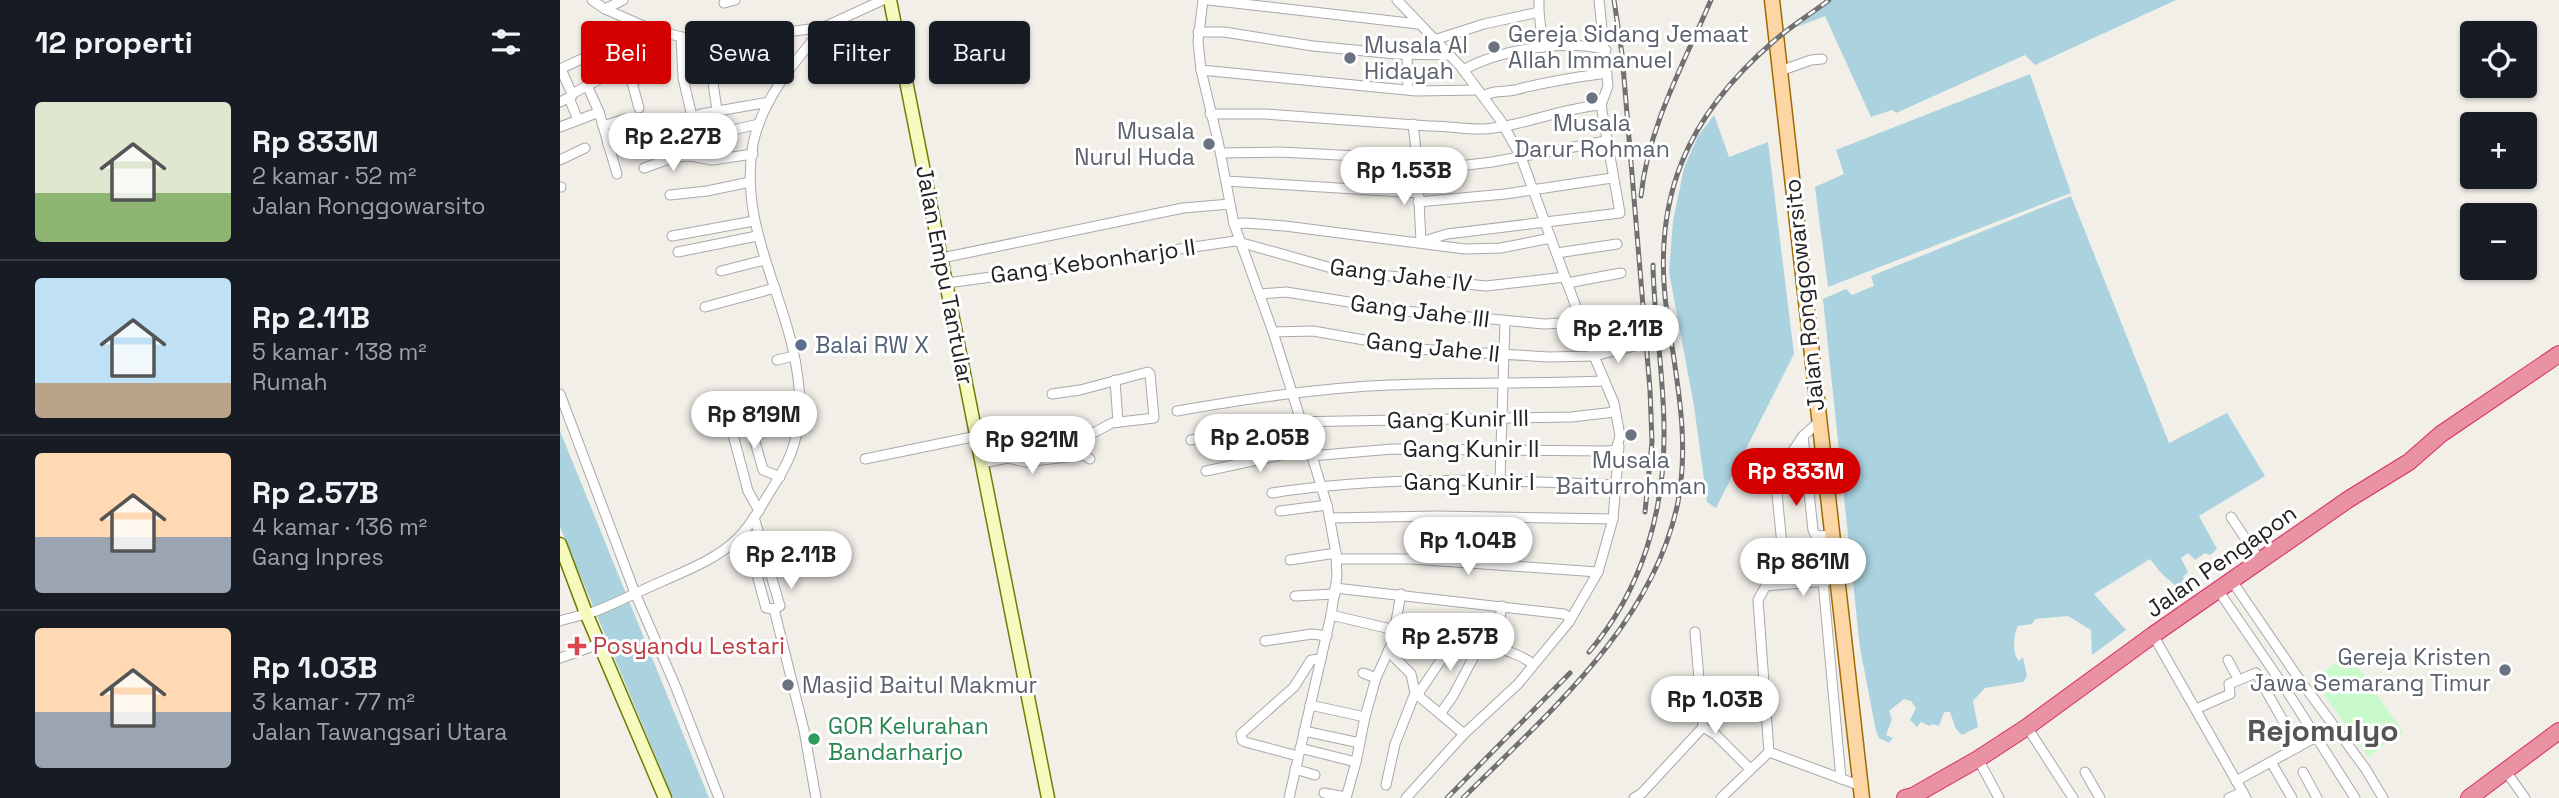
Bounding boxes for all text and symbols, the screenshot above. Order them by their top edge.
place label: Gereja Sidang Jemaat Allah Immanuel [1508,19,1749,75]
chip: Beli [581,21,671,84]
chip: Sewa [685,21,794,84]
chip: Filter [808,21,915,84]
chip: Baru [929,21,1030,84]
map controls [2460,21,2537,280]
button: locate [2460,21,2537,98]
text: 12 properti [35,23,193,62]
icon: filters [487,23,525,61]
place label: Musala Al Hidayah [1364,30,1468,86]
marker: Gereja Sidang Jemaat Allah Immanuel [1486,39,1502,55]
marker: Musala Al Hidayah [1342,50,1358,66]
marker: Musala Darur Rohman [1584,90,1600,106]
place label: Musala Darur Rohman [1514,108,1670,164]
button: + [2460,112,2537,189]
pin: Rp 2.27B [601,114,745,173]
place label: Musala Nurul Huda [1074,116,1195,172]
text: Rp 2.27B [624,121,722,151]
text: Rp 833M [252,122,379,161]
icon: home [91,130,175,214]
marker: Musala Nurul Huda [1201,136,1217,152]
pin: Rp 1.53B [1332,148,1476,207]
text: Rp 1.53B [1356,155,1452,185]
text: 2 kamar · 52 m² [252,161,417,191]
street label: Jalan Empu Tantular [909,163,981,387]
street label: Jalan Ronggowarsito [1777,177,1831,413]
text: Jalan Ronggowarsito [252,191,486,221]
button: − [2460,203,2537,280]
street label: Gang Kebonharjo II [989,232,1197,290]
street label: Gang Jahe IV [1328,251,1474,299]
street label: Gang Jahe III [1349,288,1491,334]
text: Rp 2.11B [252,298,370,337]
icon: home [91,306,175,390]
pin: Rp 2.11B [1546,306,1690,365]
text: Rp 2.11B [1573,313,1663,343]
street label: Gang Jahe II [1365,325,1501,369]
place label: Balai RW X [815,330,929,360]
text: 5 kamar · 138 m² [252,337,427,367]
marker: Balai RW X [793,337,809,353]
text: Rumah [252,367,328,397]
pin: Rp 819M [689,392,819,451]
text: Rp 819M [707,399,801,429]
street label: Gang Kunir III [1387,403,1529,435]
pin: Rp 2.05B [1188,414,1332,474]
pin: Rp 921M [967,416,1097,476]
text: Rp 2.05B [1210,422,1310,452]
text: Rp 921M [985,424,1079,454]
marker: Musala Baiturrohman [1623,427,1639,443]
street label: Gang Kunir II [1403,434,1539,464]
place label: Musala Baiturrohman [1555,445,1707,501]
pin: Rp 833M [1731,448,1861,508]
text: Rp 833M [1747,456,1845,486]
street label: Gang Kunir I [1404,467,1535,497]
text: Rp 2.57B [252,473,379,512]
icon: home [91,481,175,565]
street label: Jalan Pengapon [2140,498,2302,624]
text: 4 kamar · 136 m² [252,512,427,542]
pin: Rp 1.04B [1396,518,1540,577]
text: Rp 1.04B [1420,525,1516,555]
pin: Rp 2.11B [719,532,863,591]
pin: Rp 861M [1738,538,1868,598]
text: Rp 2.11B [746,539,836,569]
text: Gang Inpres [252,542,384,572]
text: Rp 861M [1756,546,1850,576]
pin: Rp 2.57B [1378,614,1522,673]
text: Rp 2.57B [1401,621,1499,651]
place label: Posyandu Lestari [593,631,785,661]
marker: Posyandu Lestari [567,636,587,656]
place label: Gereja Kristen Jawa Semarang Timur [2250,642,2491,698]
text: Rp 1.03B [252,648,377,687]
icon: home [91,656,175,740]
marker: Gereja Kristen Jawa Semarang Timur [2497,662,2513,678]
place label: Masjid Baitul Makmur [802,670,1037,700]
pin: Rp 1.03B [1643,676,1787,736]
marker: Masjid Baitul Makmur [780,677,796,693]
text: Rp 1.03B [1667,684,1763,714]
text: 3 kamar · 77 m² [252,687,415,717]
place label: GOR Kelurahan Bandarharjo [828,711,989,767]
district label: Rejomulyo [2247,711,2399,750]
text: Jalan Tawangsari Utara [252,717,507,747]
marker: GOR Kelurahan Bandarharjo [806,731,822,747]

